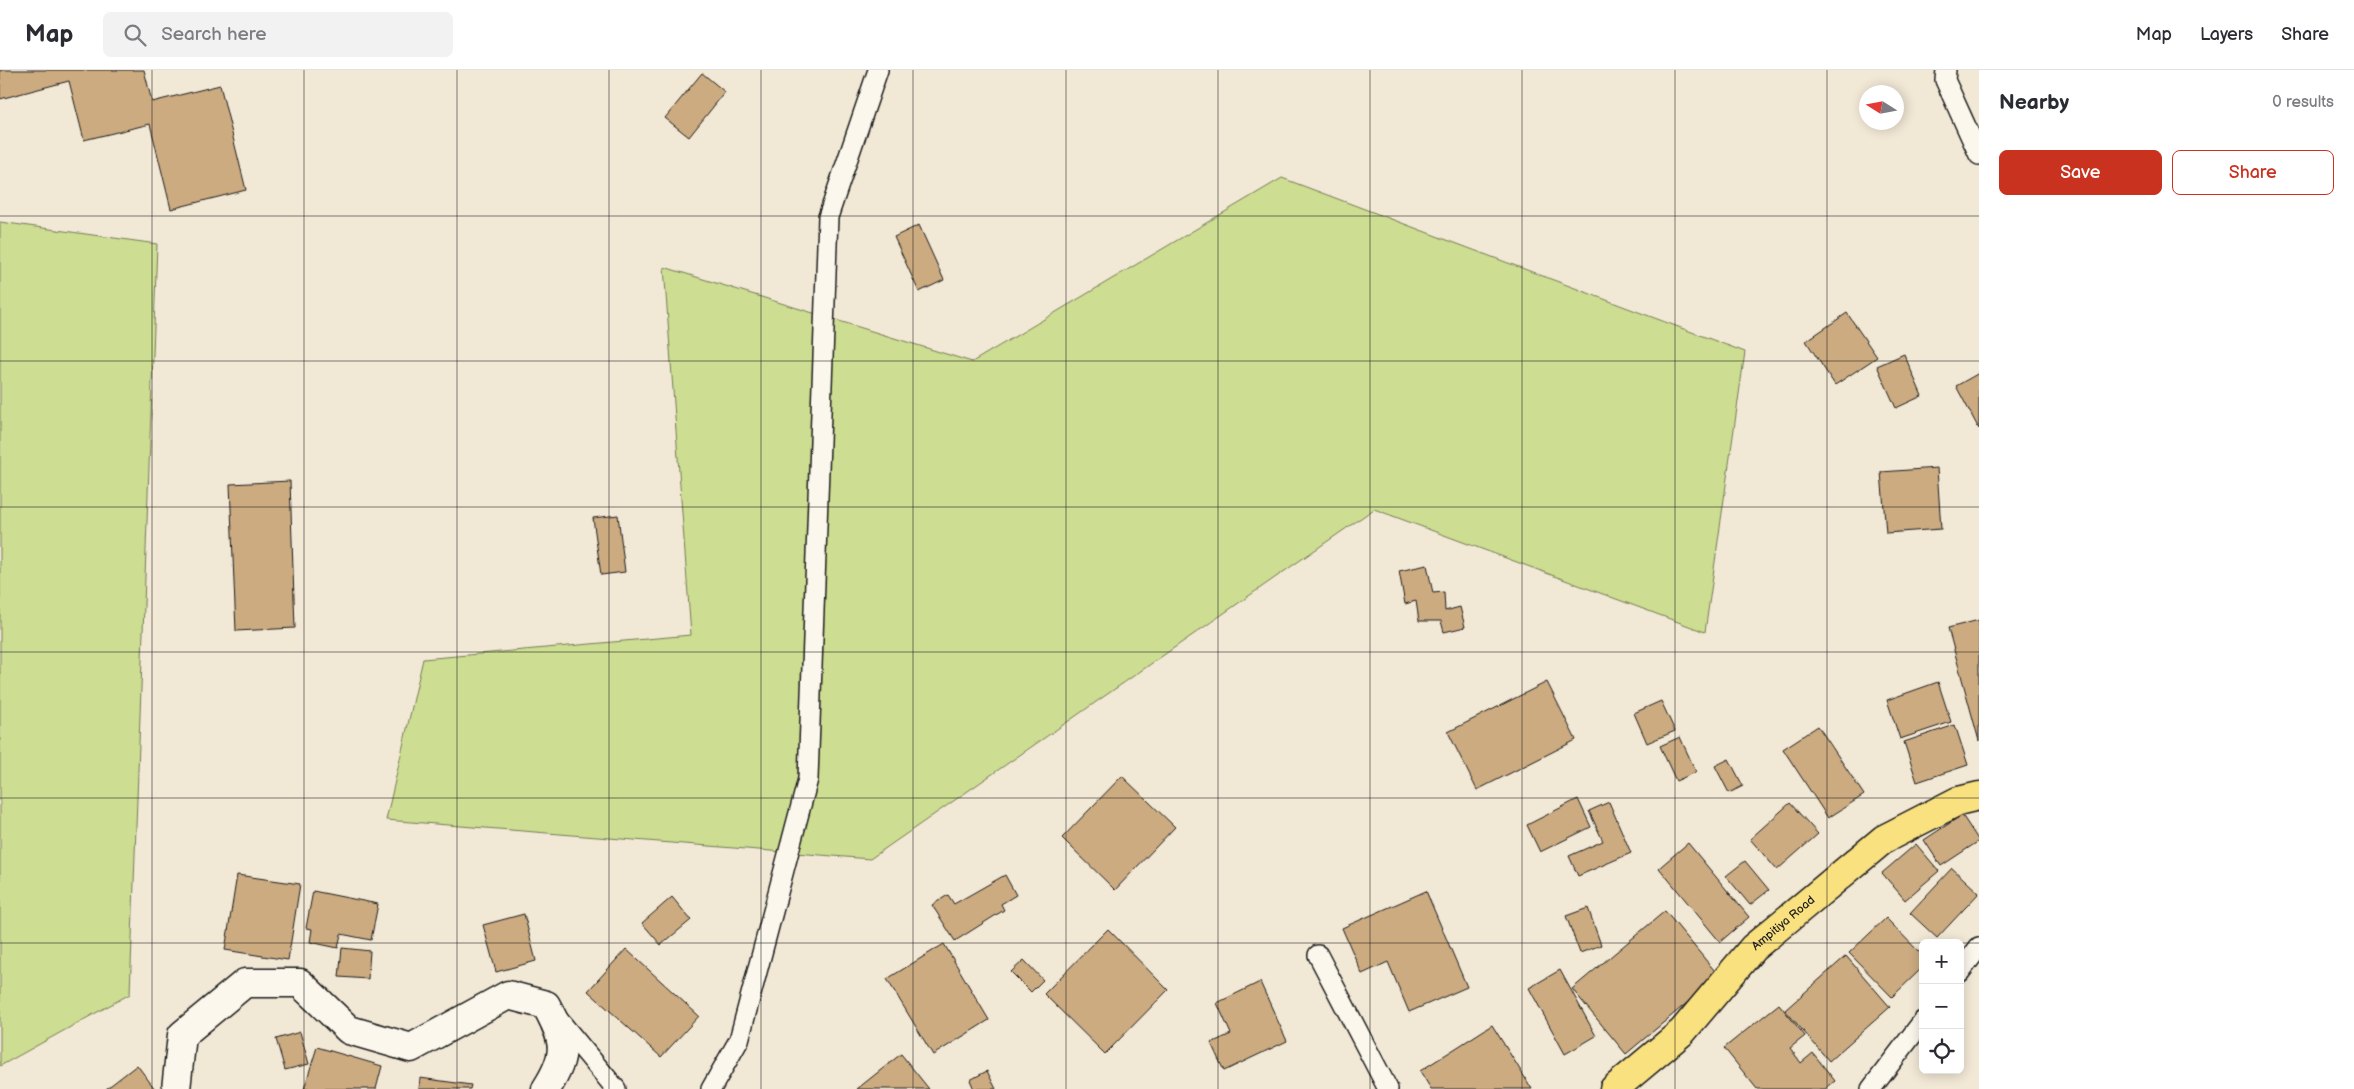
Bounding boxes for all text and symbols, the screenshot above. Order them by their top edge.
search box [103,12,453,57]
text: Map [25,20,73,49]
icon: search [121,21,149,49]
text: Search here [161,23,267,46]
text: Map [2136,24,2172,45]
text: Layers [2200,24,2253,45]
text: Share [2281,24,2329,45]
north arrow [1859,85,1904,130]
text: Nearby [1999,90,2069,115]
text: 0 results [2272,93,2334,112]
button: Save [1999,150,2162,195]
button: Share [2172,150,2334,195]
street label: Ampitiya Road [1749,893,1818,954]
map controls [1919,939,1964,1074]
button: + [1919,939,1964,984]
button: − [1919,984,1964,1029]
button: locate [1919,1029,1964,1074]

